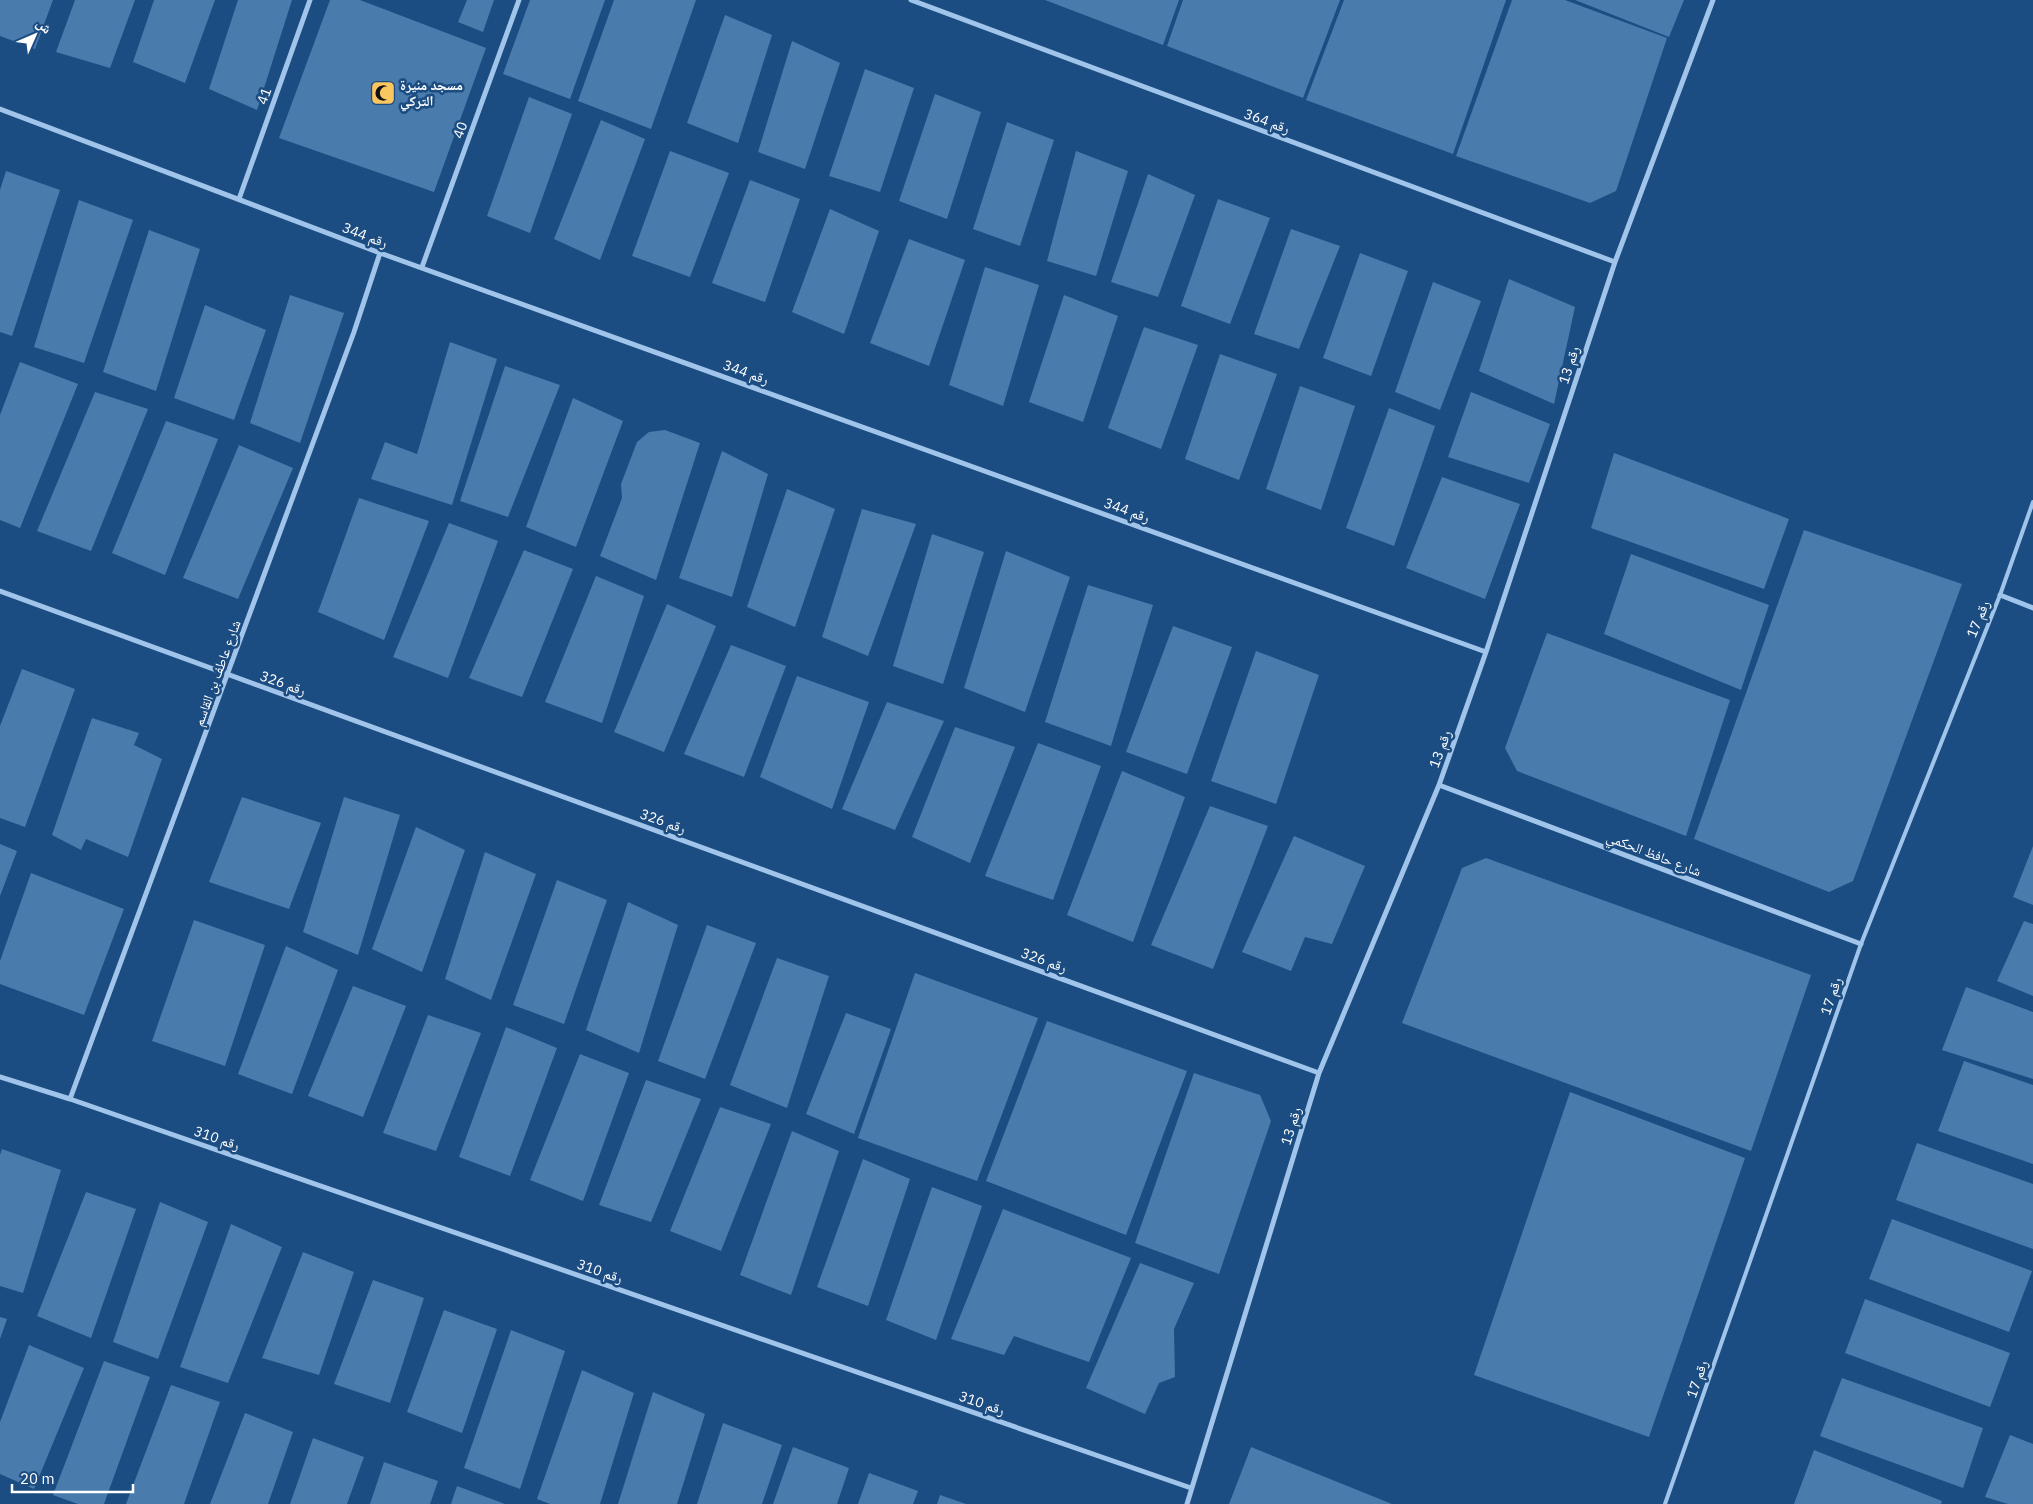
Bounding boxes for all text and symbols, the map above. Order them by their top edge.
north arrow [10,10,60,60]
text: ش [33,14,56,38]
place label: مسجد منيرة التركي [400,76,463,112]
mosque icon: مسجد منيرة التركي [370,80,396,106]
street label: 41 [253,85,275,107]
street label: رقم 364 [1241,104,1292,138]
street label: 40 [449,119,471,141]
street label: رقم 344 [339,218,390,253]
street label: رقم 13 [1554,344,1585,387]
street label: رقم 344 [720,355,771,389]
street label: رقم 344 [1101,493,1152,527]
street label: رقم 17 [1962,598,1995,641]
street label: شارع عاطف بن القاسم [189,617,246,729]
street label: رقم 326 [257,666,308,700]
street label: رقم 13 [1425,728,1456,771]
street label: رقم 326 [637,804,688,838]
street label: شارع حافظ الحكمي [1603,828,1704,883]
street label: رقم 326 [1018,943,1069,977]
street label: رقم 17 [1816,975,1847,1018]
street label: رقم 13 [1277,1105,1306,1147]
street label: رقم 310 [191,1122,242,1155]
street label: رقم 310 [574,1255,625,1288]
street label: رقم 17 [1682,1358,1713,1401]
street label: رقم 310 [956,1387,1007,1420]
scale bar [12,1462,134,1494]
text: 20 m [20,1469,55,1488]

